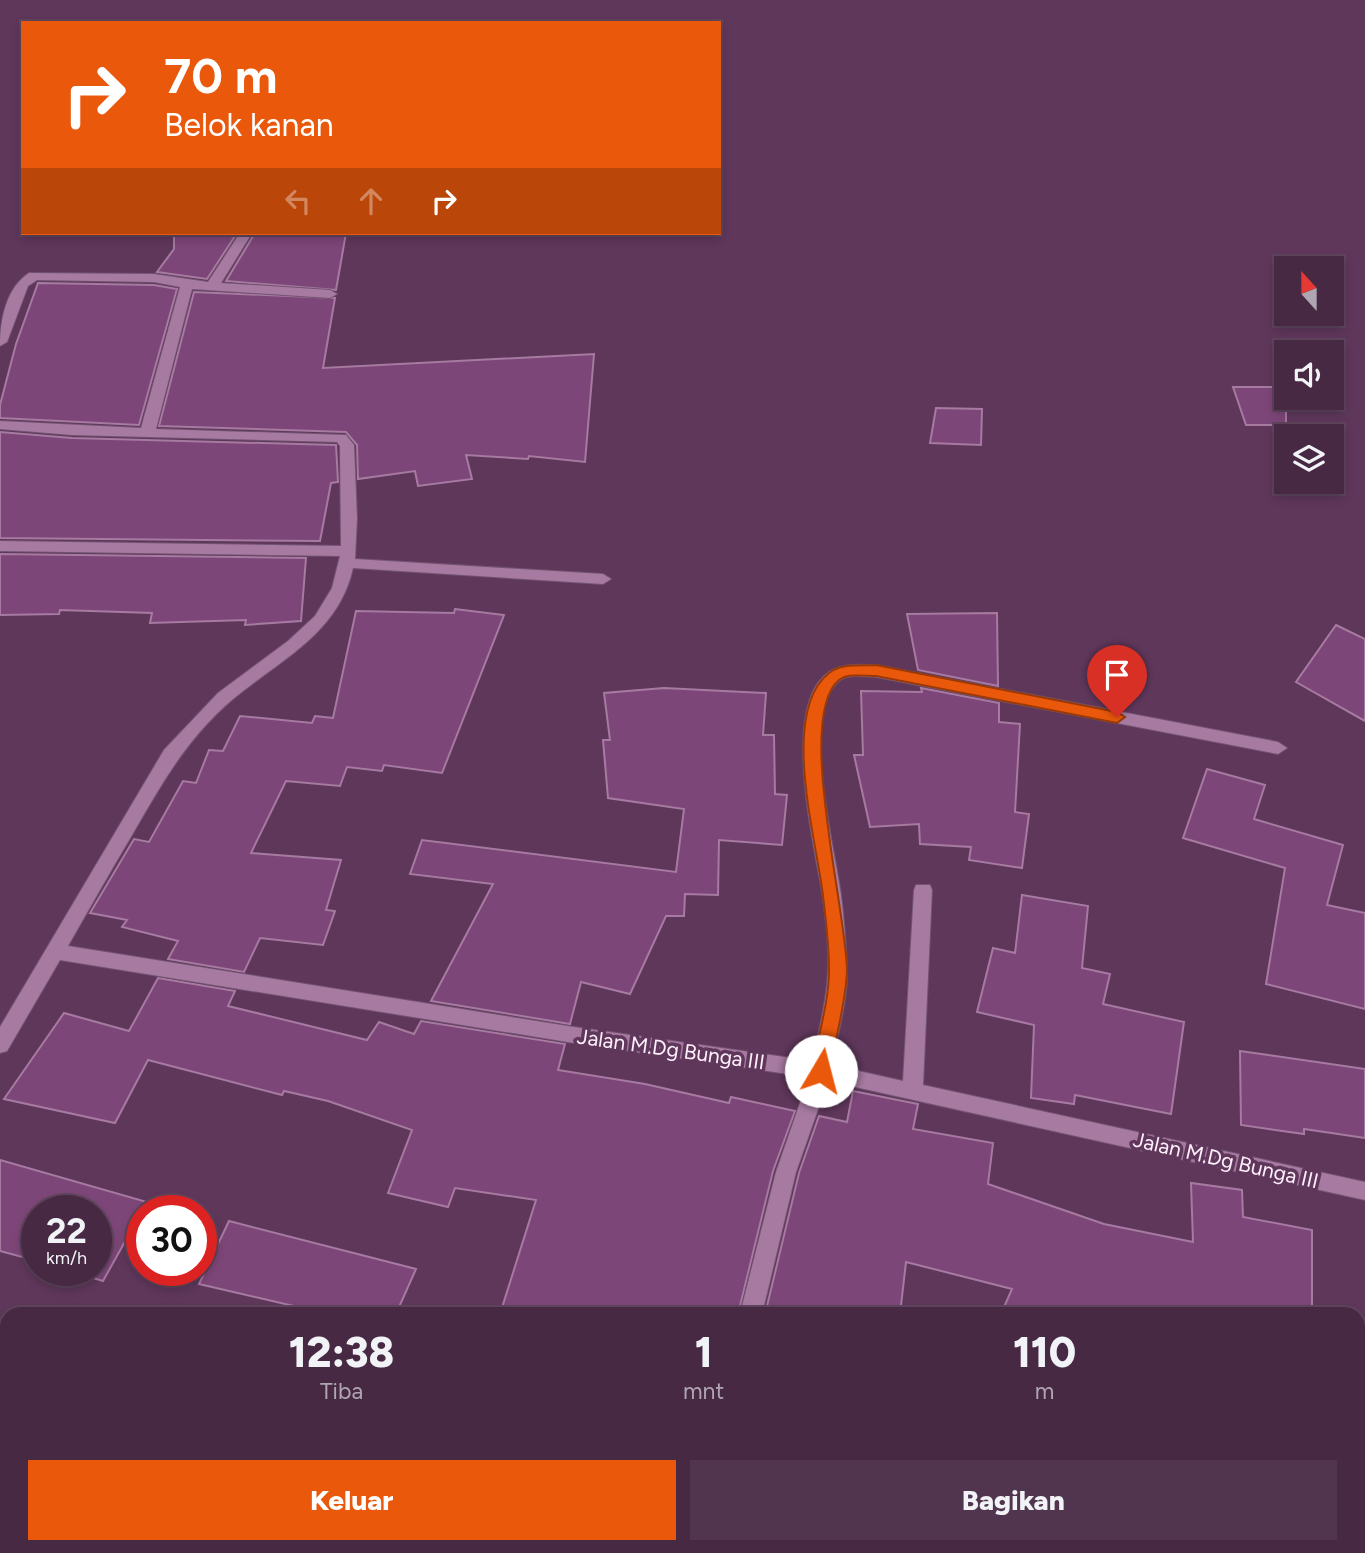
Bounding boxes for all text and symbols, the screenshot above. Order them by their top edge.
text: 70 m [164,46,277,105]
icon: right [49,49,140,140]
text: Belok kanan [164,106,334,144]
icon: left [279,182,317,220]
icon: ahead [352,182,390,220]
icon: right [425,182,463,220]
north arrow [1274,256,1344,326]
map controls [1274,256,1344,494]
button: sound [1274,340,1344,410]
button: layers [1274,424,1344,494]
pin [1087,645,1147,717]
icon: arrive [1098,656,1136,694]
street label: Jalan M.Dg Bunga III [575,1023,767,1075]
position arrow [784,1034,858,1108]
street label: Jalan M.Dg Bunga III [1131,1127,1321,1193]
speed limit sign: 30 [126,1195,217,1286]
text: 22 [46,1210,87,1252]
text: km/h [46,1247,87,1269]
text: 12:38 [289,1327,394,1378]
text: 1 [695,1327,713,1378]
text: 110 [1013,1327,1076,1378]
text: Tiba [320,1377,363,1405]
text: mnt [683,1377,724,1405]
text: m [1035,1377,1054,1405]
button: Keluar [28,1460,676,1540]
button: Bagikan [690,1460,1337,1540]

